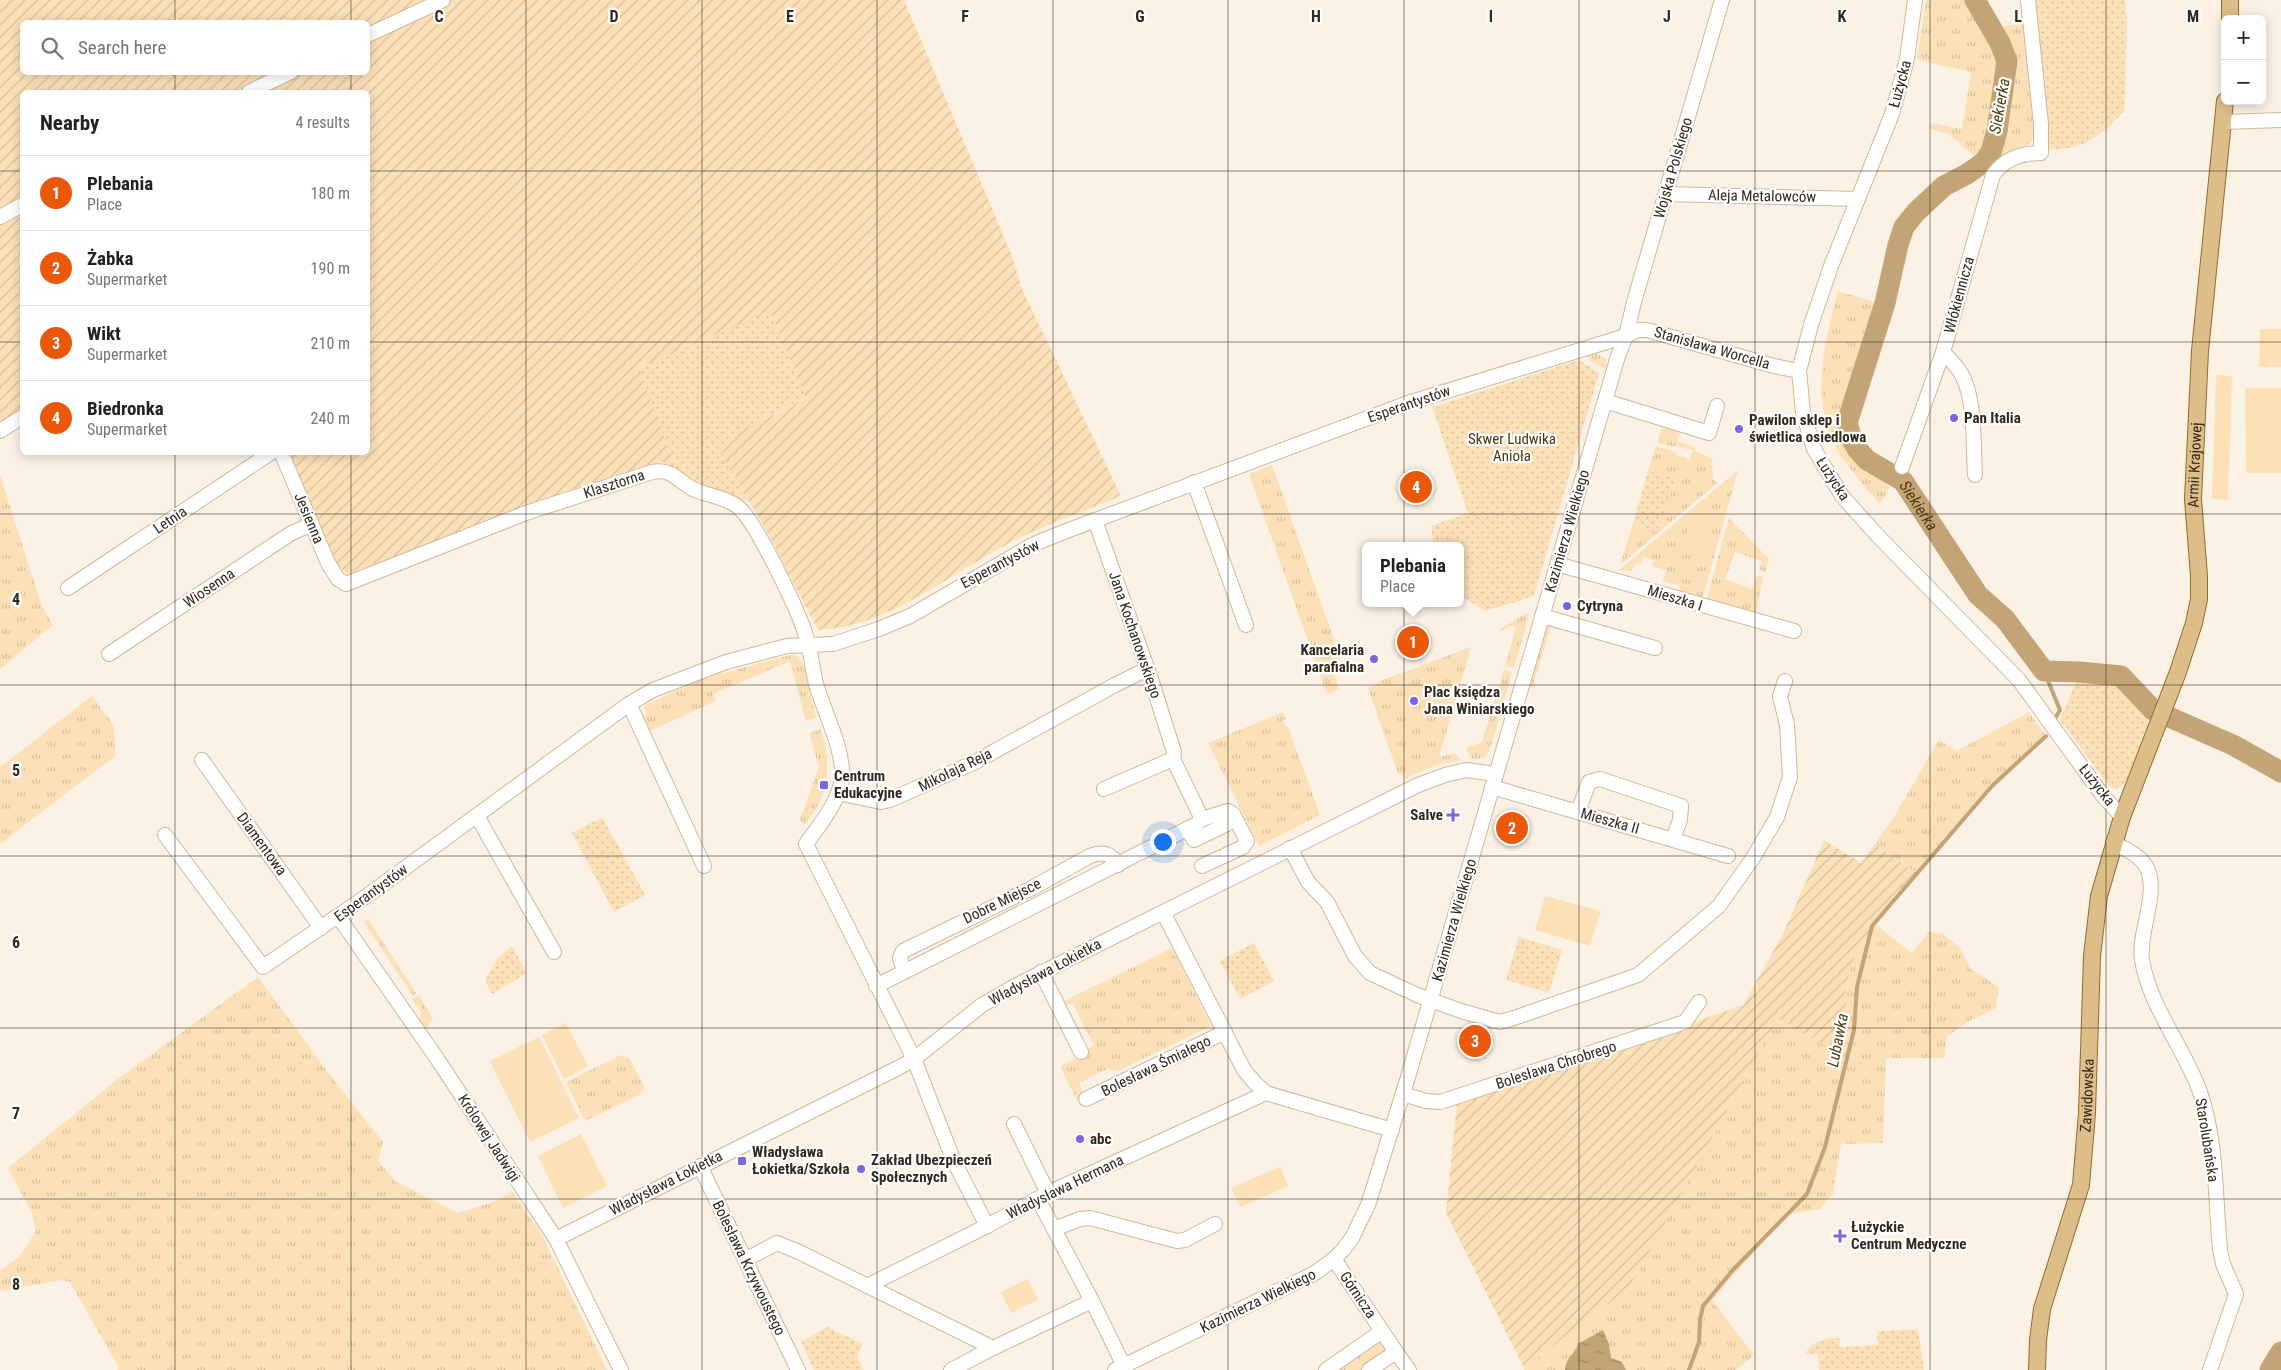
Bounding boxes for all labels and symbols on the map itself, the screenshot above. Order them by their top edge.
text: C [434,7,444,26]
text: D [609,7,619,26]
text: E [786,7,794,26]
text: F [961,7,969,26]
text: G [1135,7,1145,26]
text: H [1311,7,1321,26]
text: I [1489,7,1493,26]
text: J [1663,7,1671,26]
text: K [1838,7,1847,26]
text: L [2014,7,2022,26]
text: M [2187,7,2199,26]
street label: Łużycka [1885,58,1915,110]
water label: Siekierka [1985,77,2014,135]
street label: Wojska Polskiego [1650,115,1696,221]
street label: Aleja Metalowców [1708,186,1816,206]
street label: Włókiennicza [1940,255,1978,335]
street label: Stanisława Worcella [1652,323,1772,373]
street label: Esperantystów [1365,381,1453,427]
place label: Pan Italia [1964,409,2021,427]
place label: Pawilon sklep i świetlica osiedlowa [1749,411,1866,446]
marker: Pan Italia [1948,412,1960,424]
street label: Armii Krajowej [2184,422,2206,508]
marker: Pawilon sklep i świetlica osiedlowa [1733,423,1745,435]
park label: Skwer Ludwika Anioła [1468,430,1556,465]
street label: Łużycka [1812,454,1854,504]
street label: Klasztorna [581,466,647,502]
pin: 4 [1400,468,1432,506]
street label: Kazimierza Wielkiego [1541,468,1593,594]
water label: Siekierka [1895,477,1942,534]
street label: Jesienna [290,490,328,546]
street label: Letnia [150,502,190,538]
street label: Esperantystów [958,536,1043,592]
street label: Wiosenna [180,564,238,612]
street label: Jana Kochanowskiego [1105,569,1165,701]
street label: Mieszka I [1645,581,1705,615]
text: 4 [12,590,20,609]
place label: Cytryna [1577,597,1623,615]
marker: Cytryna [1561,600,1573,612]
pin: 1 [1397,623,1429,661]
place label: Kancelaria parafialna [1301,641,1364,676]
marker: Kancelaria parafialna [1368,653,1380,665]
place label: Plac księdza Jana Winiarskiego [1424,683,1535,718]
marker: Plac księdza Jana Winiarskiego [1408,695,1420,707]
street label: Mikołaja Reja [915,744,995,796]
text: 5 [12,761,20,780]
street label: Łużycka [2075,761,2119,809]
place label: Centrum Edukacyjne [834,767,902,802]
marker: Centrum Edukacyjne [818,779,830,791]
street label: Mieszka II [1579,804,1641,838]
place label: Salve [1410,806,1443,824]
street label: Diamentowa [233,809,291,879]
marker: Salve [1447,809,1459,821]
pin: 2 [1496,809,1528,847]
your location [1150,829,1176,855]
street label: Kazimierza Wielkiego [1428,857,1480,983]
street label: Esperantystów [331,860,411,926]
street label: Dobre Miejsce [960,874,1044,928]
text: 6 [12,933,20,952]
street label: Władysława Łokietka [986,935,1104,1009]
water label: Lubawka [1823,1012,1852,1068]
pin: 3 [1459,1022,1491,1060]
street label: Bolesława Śmiałego [1098,1032,1214,1100]
street label: Bolesława Chrobrego [1493,1037,1619,1093]
street label: Zawidowska [2076,1058,2098,1133]
street label: Królowej Jadwigi [454,1091,524,1185]
street label: Starolubańska [2191,1097,2223,1183]
text: 7 [12,1104,20,1123]
place label: abc [1090,1130,1111,1148]
marker: abc [1074,1133,1086,1145]
place label: Władysława Łokietka/Szkoła [752,1143,850,1178]
street label: Władysława Łokietka [606,1147,726,1219]
place label: Zakład Ubezpieczeń Społecznych [871,1151,992,1186]
street label: Władysława Hermana [1004,1151,1126,1223]
marker: Władysława Łokietka/Szkoła [736,1155,748,1167]
marker: Zakład Ubezpieczeń Społecznych [855,1163,867,1175]
street label: Bolesława Krzywoustego [709,1198,789,1338]
place label: Łużyckie Centrum Medyczne [1851,1218,1966,1253]
marker: Łużyckie Centrum Medyczne [1833,1229,1847,1243]
street label: Kazimierza Wielkiego [1197,1265,1319,1337]
street label: Górnicza [1336,1268,1380,1322]
text: 8 [12,1275,20,1294]

